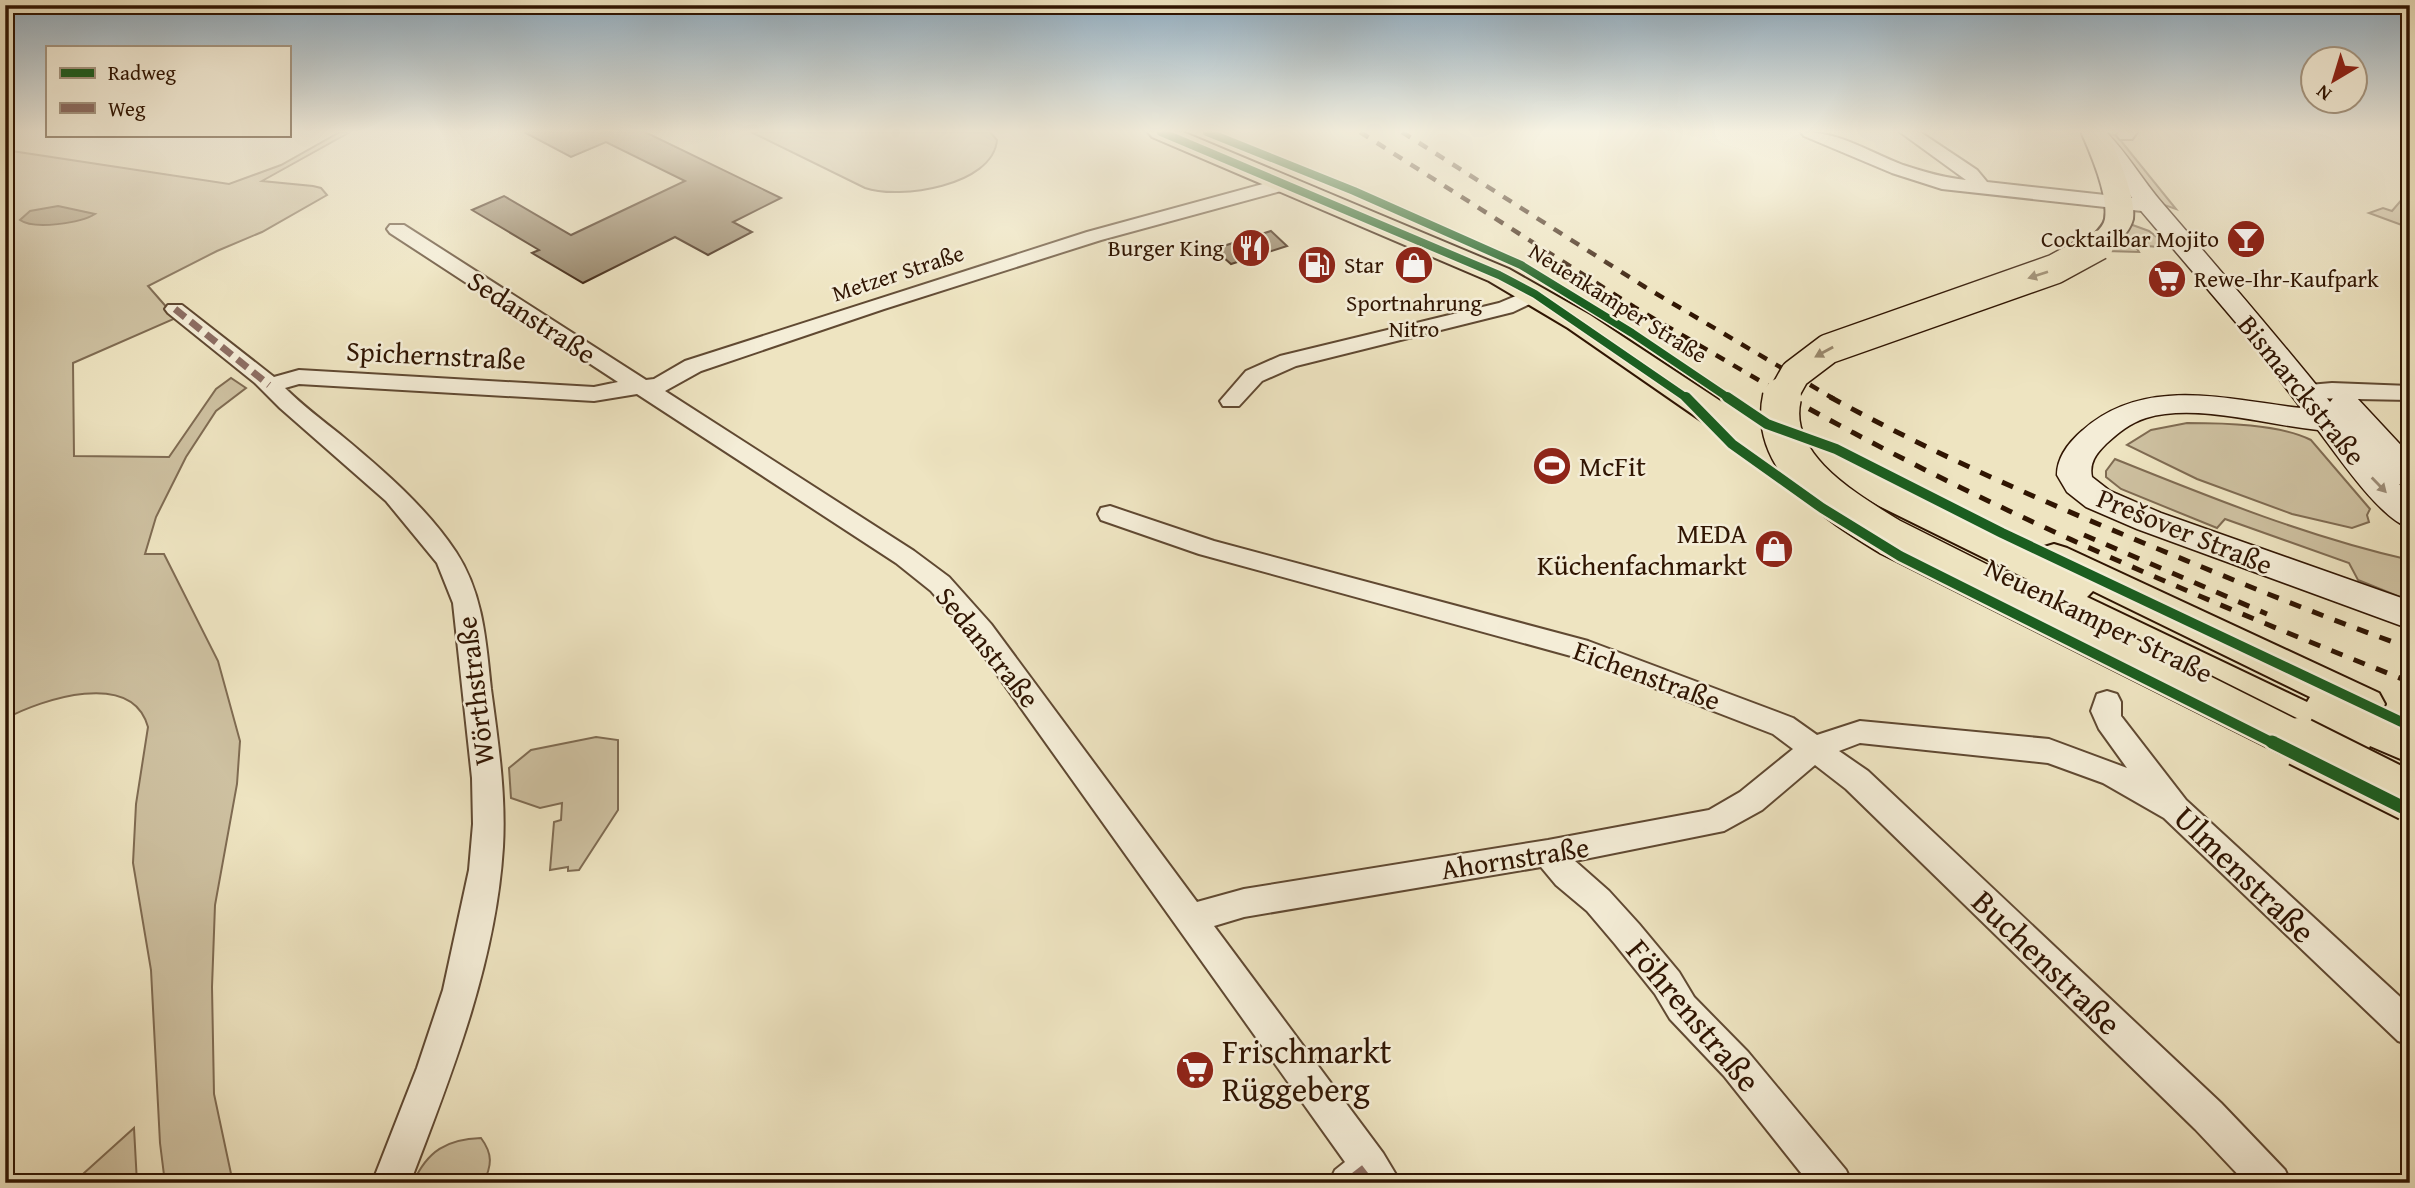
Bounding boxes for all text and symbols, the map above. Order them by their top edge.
legend [46,46,290,136]
north arrow [2300,46,2370,116]
text: Radweg [108,57,177,88]
text: N [2310,78,2337,108]
text: Weg [108,93,146,124]
bar icon: Cocktailbar Mojito [2225,218,2267,260]
place label: Cocktailbar Mojito [2041,222,2219,255]
restaurant icon: Burger King [1230,227,1272,269]
place label: Burger King [1108,231,1225,264]
street label: Neuenkamper Straße [1523,234,1714,371]
street label: Metzer Straße [828,236,968,309]
fuel station icon: Star [1296,244,1338,286]
shop icon: Sportnahrung Nitro [1393,244,1435,286]
place label: Star [1344,248,1384,281]
supermarket icon: Rewe-Ihr-Kaufpark [2146,258,2188,300]
street label: Sedanstraße [460,260,605,373]
place label: Rewe-Ihr-Kaufpark [2194,262,2379,295]
one-way arrow [2027,270,2048,280]
place label: Sportnahrung Nitro [1346,286,1483,345]
street label: Bismarckstraße [2229,306,2376,474]
street label: Spichernstraße [345,329,527,380]
one-way arrow [1815,346,1834,358]
sports icon: McFit [1531,445,1573,487]
place label: McFit [1579,445,1646,486]
one-way arrow [2371,476,2387,493]
street label: Prešover Straße [2091,477,2279,584]
place label: MEDA Küchenfachmarkt [1537,512,1747,585]
shop icon: MEDA Küchenfachmarkt [1753,528,1795,570]
street label: Neuenkamper Straße [1978,546,2220,693]
street label: Sedanstraße [927,577,1050,716]
street label: Wörthstraße [445,614,504,768]
street label: Eichenstraße [1568,629,1726,720]
street label: Ulmenstraße [2163,794,2327,954]
street label: Ahornstraße [1438,826,1592,889]
street label: Buchenstraße [1961,878,2133,1046]
street label: Föhrenstraße [1615,928,1773,1102]
place label: Frischmarkt Rüggeberg [1222,1027,1392,1113]
supermarket icon: Frischmarkt Rüggeberg [1174,1049,1216,1091]

